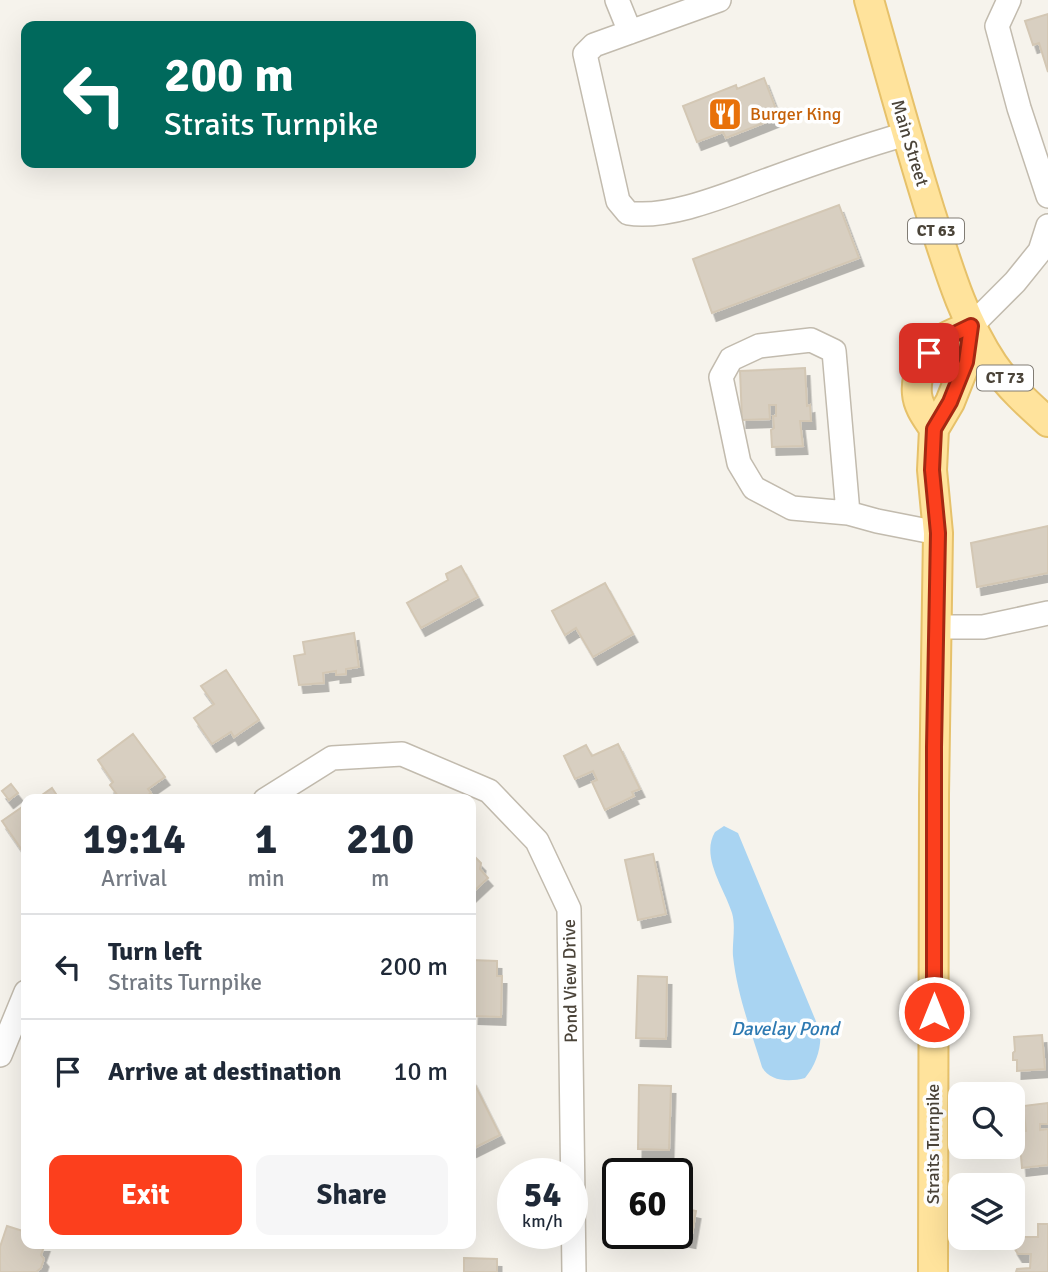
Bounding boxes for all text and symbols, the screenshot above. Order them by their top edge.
text: 200 m [164,45,294,105]
icon: left [49,49,140,140]
restaurant icon: Burger King [706,95,744,133]
street label: Main Street [886,97,934,189]
place label: Burger King [750,103,841,125]
text: Straits Turnpike [164,105,378,144]
road number: CT 63 [908,218,964,244]
pin [899,323,959,383]
icon: arrive [910,334,948,372]
road number: CT 73 [977,366,1033,390]
text: 19:14 [83,814,186,865]
text: 1 [255,814,277,865]
text: 210 [346,814,414,865]
text: Arrival [101,864,167,893]
text: min [247,864,285,893]
text: m [371,864,389,893]
street label: Pond View Drive [558,919,582,1043]
text: Turn left [108,936,202,968]
icon: left [49,948,87,986]
text: 200 m [379,951,448,983]
text: Straits Turnpike [108,968,262,997]
position arrow [897,975,971,1049]
water label: Davelay Pond [731,1017,841,1041]
icon: arrive [49,1053,87,1091]
text: Arrive at destination [108,1056,341,1088]
text: 10 m [393,1056,448,1088]
map controls [948,1082,1025,1250]
button: search [948,1082,1025,1159]
street label: Straits Turnpike [922,1084,944,1204]
button: Exit [49,1155,242,1235]
button: Share [256,1155,448,1235]
speed limit sign: 60 [602,1158,693,1249]
text: 54 [524,1173,561,1216]
button: layers [948,1173,1025,1250]
text: km/h [522,1210,563,1232]

